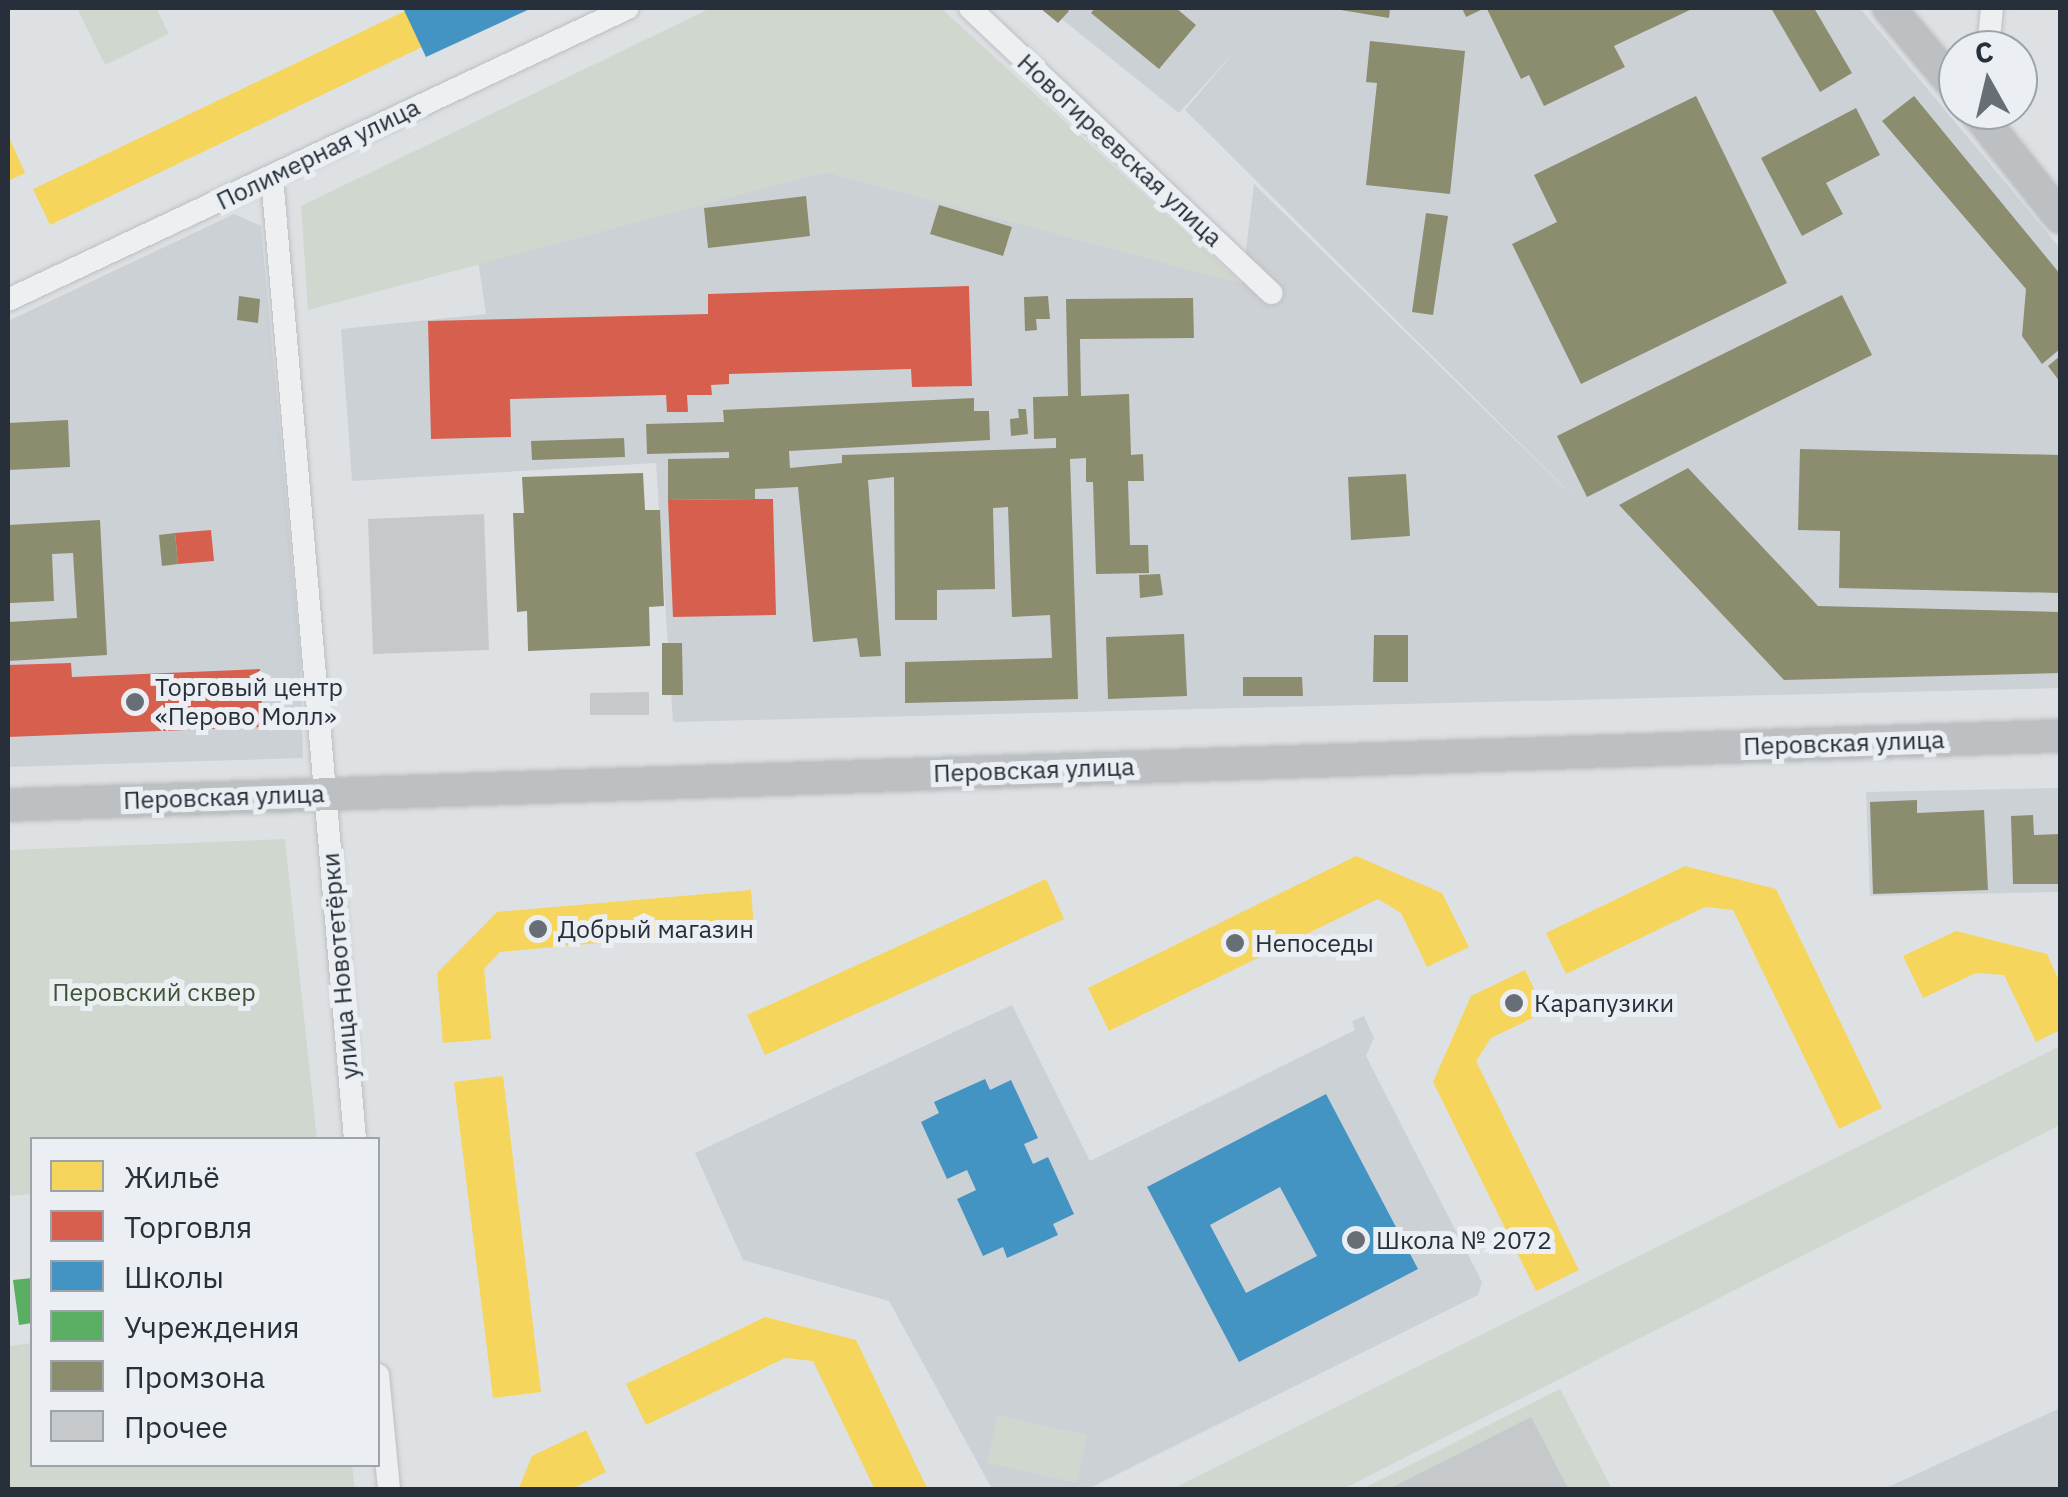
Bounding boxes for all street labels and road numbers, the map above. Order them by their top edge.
street label: Новогиреевская улица [1011,47,1229,253]
street label: Полимерная улица [212,92,424,216]
street label: Перовская улица [1743,724,1945,762]
street label: Перовская улица [933,751,1135,789]
street label: Перовская улица [123,778,325,816]
street label: улица Новотетёрки [315,851,365,1081]

